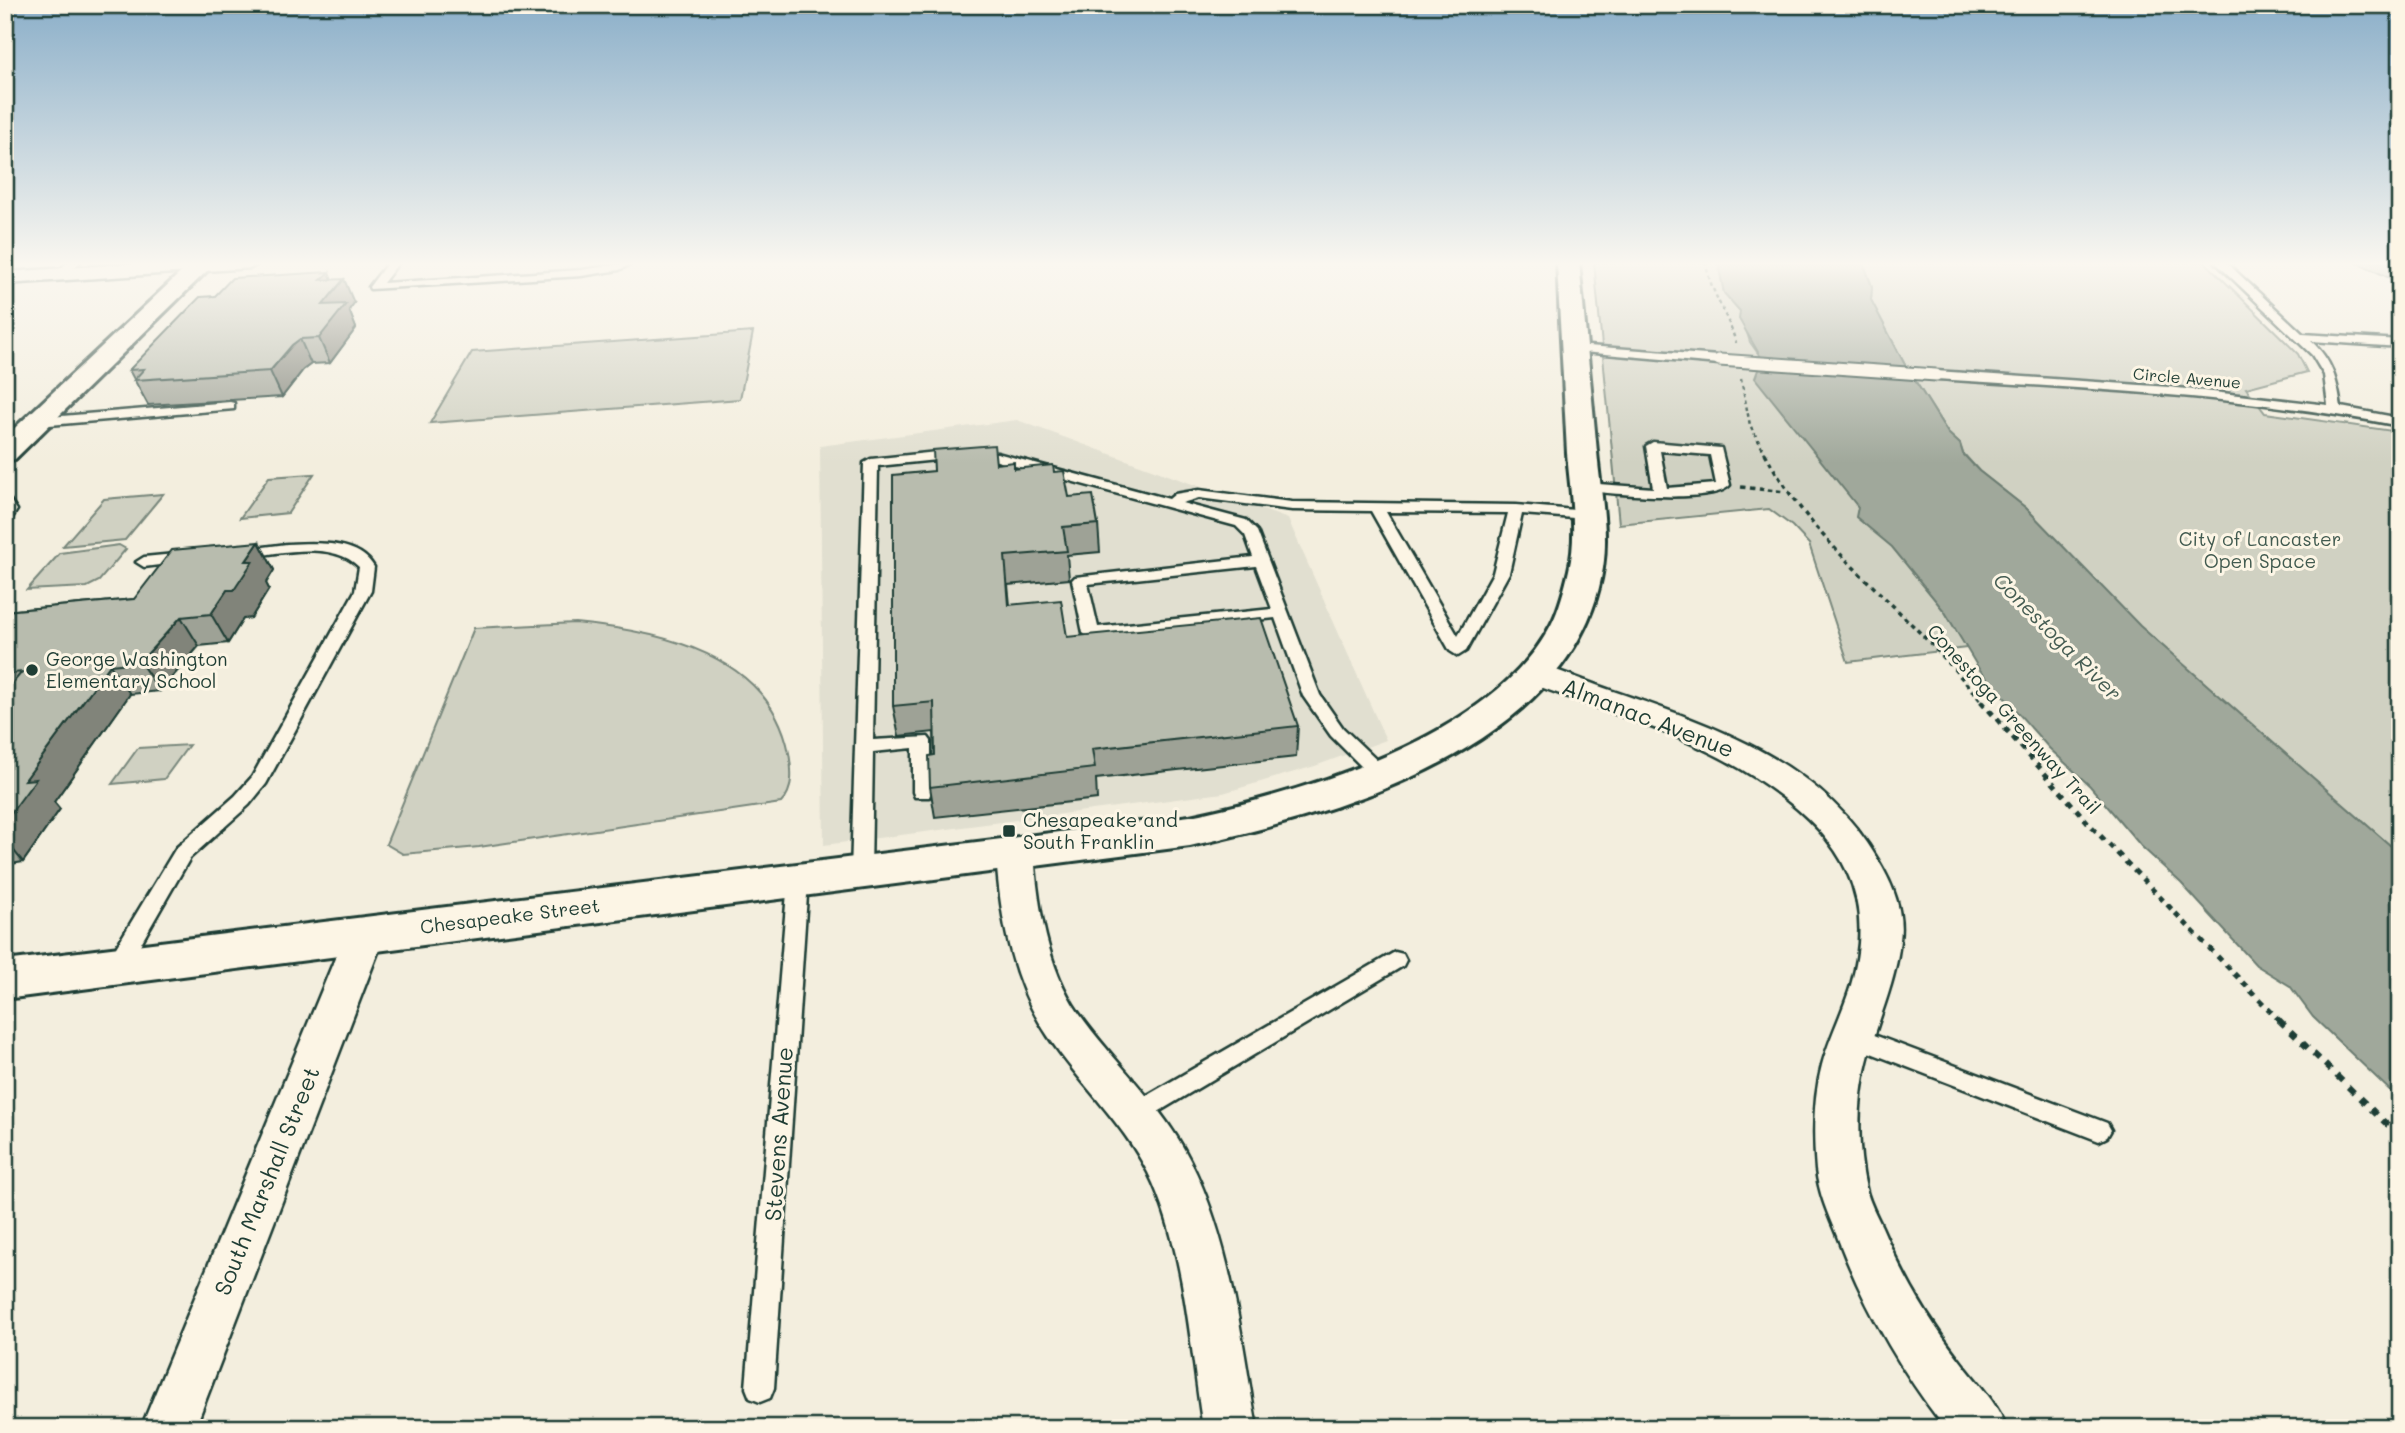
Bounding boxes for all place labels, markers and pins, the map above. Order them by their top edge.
place label: George Washington Elementary School [46,646,228,693]
marker: George Washington Elementary School [24,662,40,678]
place label: Chesapeake and South Franklin [1023,807,1178,854]
marker: Chesapeake and South Franklin [1001,823,1017,839]

